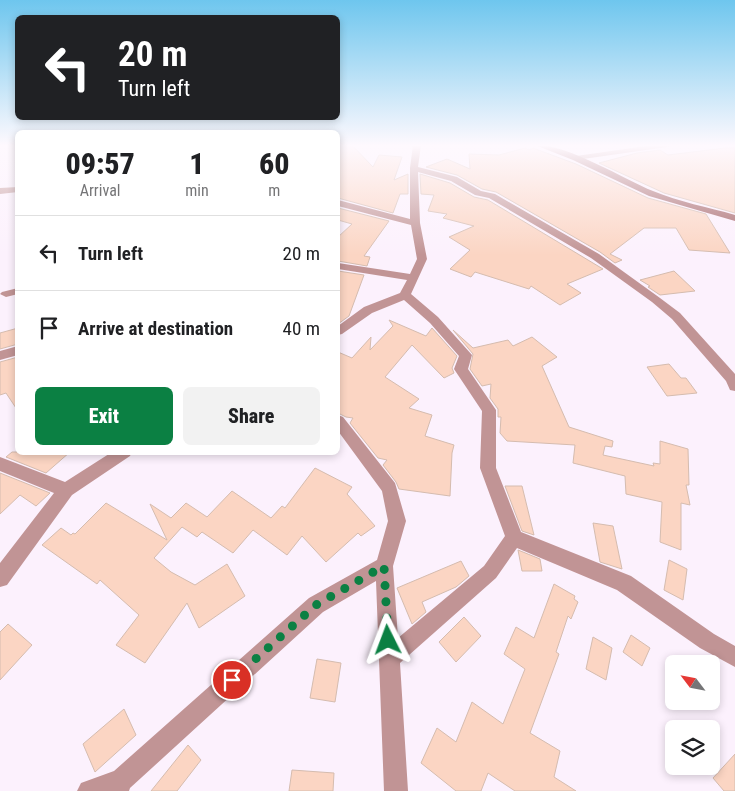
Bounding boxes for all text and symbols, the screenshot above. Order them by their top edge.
text: 20 m [118,34,187,75]
icon: left [35,35,100,100]
text: Turn left [118,76,190,101]
text: 09:57 [65,146,135,181]
text: 1 [189,146,205,181]
text: 60 [259,146,290,181]
text: Arrival [80,181,120,200]
text: min [185,181,209,200]
text: m [268,181,280,200]
icon: left [35,239,63,267]
text: Turn left [78,242,143,265]
text: 20 m [283,242,320,265]
icon: arrive [35,314,63,342]
text: Arrive at destination [78,317,233,340]
text: 40 m [283,317,320,340]
button: Exit [35,387,173,445]
button: Share [183,387,320,445]
position arrow [361,613,413,665]
north arrow [665,655,720,710]
map controls [665,655,720,775]
pin [211,659,253,701]
icon: arrive [218,666,246,694]
button: layers [665,720,720,775]

